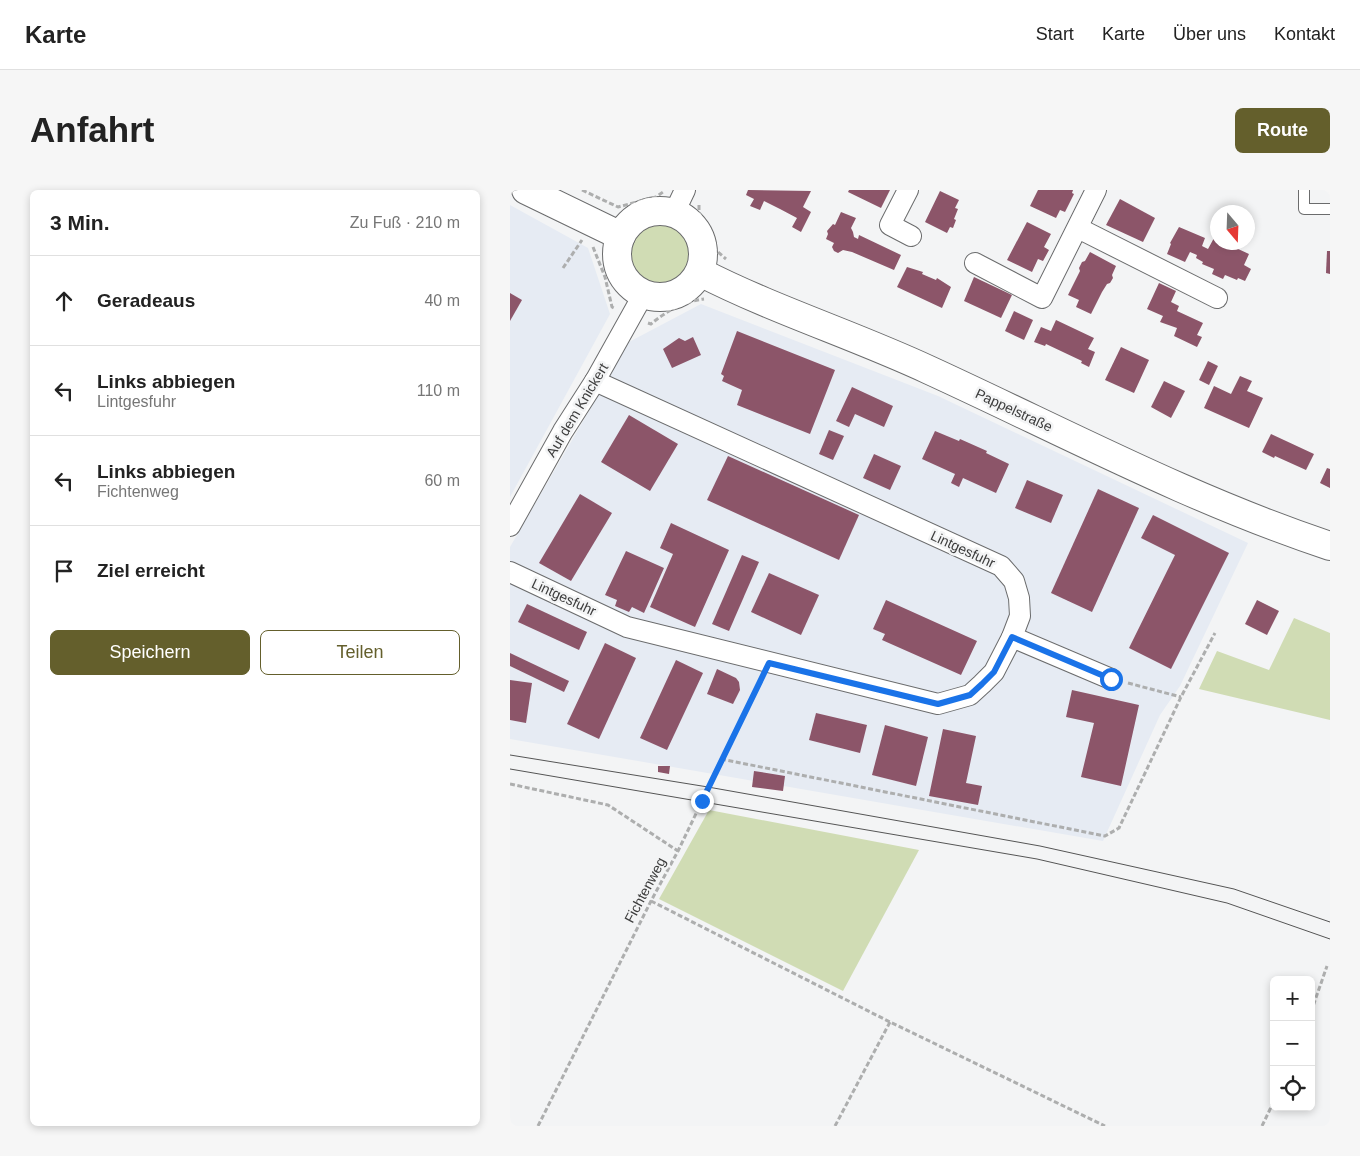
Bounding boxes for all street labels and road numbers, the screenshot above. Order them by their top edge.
street label: Auf dem Knickert [543,360,611,460]
street label: Pappelstraße [973,385,1055,435]
street label: Lintgesfuhr [928,527,998,571]
street label: Lintgesfuhr [529,575,599,619]
street label: Fichtenweg [621,855,669,925]

